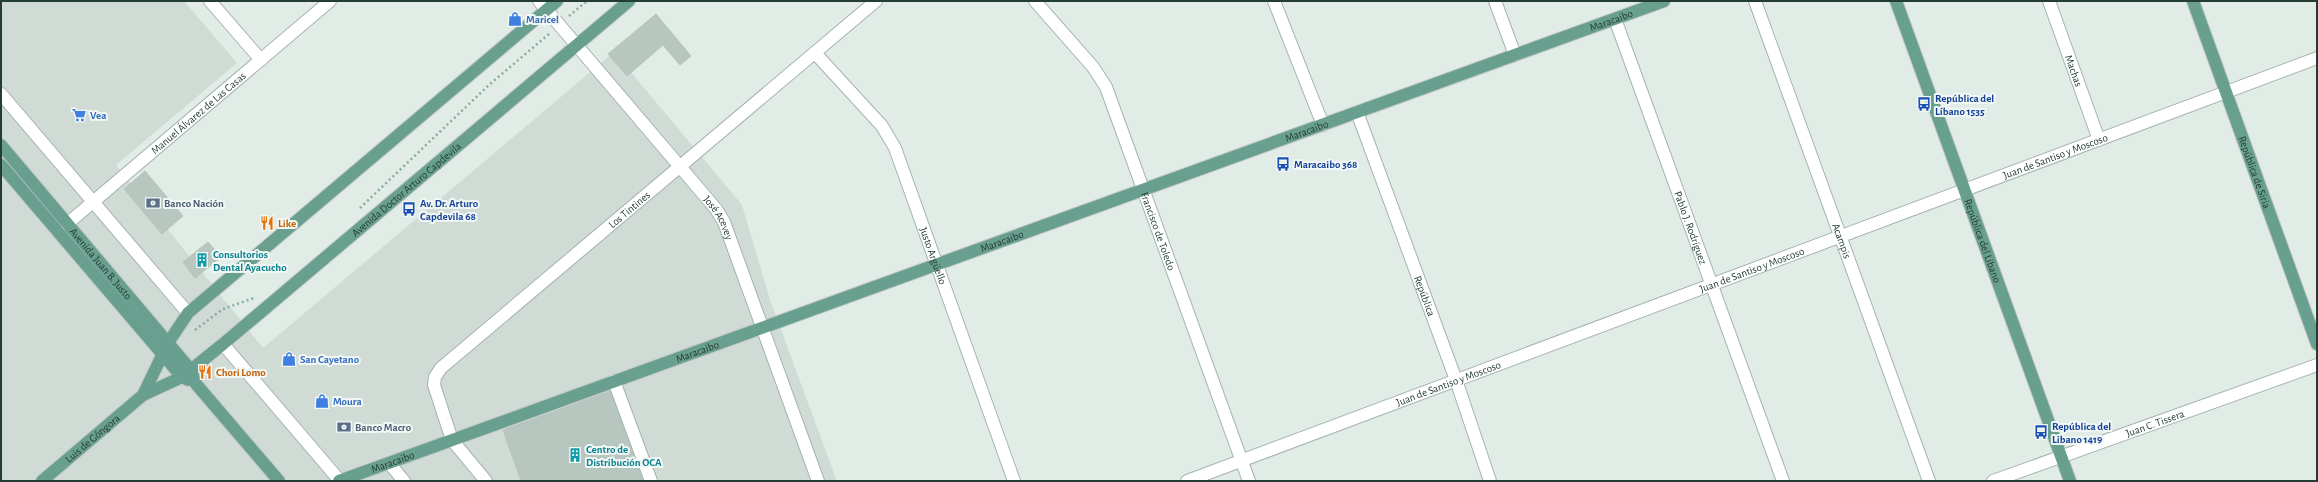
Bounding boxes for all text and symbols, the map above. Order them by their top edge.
street label: Maracaibo [1588,7,1634,33]
shop icon: Maricel [507,11,523,27]
place label: Maricel [526,14,559,25]
street label: Machas [2063,53,2085,88]
street label: Manuel Álvarez de Las Casas [149,70,248,156]
place label: República del Líbano 1535 [1935,93,1994,117]
bus stop icon: República del Líbano 1535 [1916,96,1932,112]
supermarket icon: Vea [71,107,87,123]
place label: Vea [90,110,107,121]
street label: Maracaibo [1283,118,1330,143]
street label: Juan de Santiso y Moscoso [2001,131,2109,181]
street label: República de Siria [2237,135,2273,210]
street label: Avenida Doctor Arturo Capdevila [349,140,463,238]
bus stop icon: Maracaibo 368 [1275,156,1291,172]
place label: Maracaibo 368 [1294,159,1358,170]
street label: Los Tintines [606,189,652,230]
street label: Pablo J. Rodríguez [1672,189,1709,266]
street label: Francisco de Toledo [1139,190,1178,272]
street label: José Acevey [702,193,736,241]
bank icon: Banco Nación [145,195,161,211]
street label: República del Libano [1963,197,2003,284]
place label: Banco Nación [164,198,224,209]
place label: Av. Dr. Arturo Capdevila 68 [420,198,479,222]
bus stop icon: Av. Dr. Arturo Capdevila 68 [401,201,417,217]
restaurant icon: Like [259,215,275,231]
place label: Like [278,218,296,229]
street label: Acampis [1831,222,1853,260]
street label: Justo Argüello [918,225,949,286]
street label: Avenida Juan B. Justo [68,226,134,301]
street label: Maracaibo [979,228,1025,254]
street label: Juan de Santiso y Moscoso [1698,245,1806,294]
place label: Consultorios Dental Ayacucho [213,249,287,273]
building icon: Consultorios Dental Ayacucho [194,252,210,268]
street label: República [1412,274,1437,318]
street label: Maracaibo [674,338,720,364]
shop icon: San Cayetano [281,351,297,367]
place label: San Cayetano [300,354,360,365]
street label: Juan de Santiso y Moscoso [1394,359,1502,408]
restaurant icon: Chori Lomo [197,364,213,380]
place label: Chori Lomo [216,367,266,378]
shop icon: Moura [314,393,330,409]
place label: Moura [333,396,362,407]
street label: Juan C. Tissera [2124,408,2186,439]
street label: Luis de Góngora [63,412,122,464]
bank icon: Banco Macro [336,419,352,435]
place label: República del Libano 1419 [2052,421,2111,445]
place label: Banco Macro [355,422,412,433]
bus stop icon: República del Libano 1419 [2033,424,2049,440]
place label: Centro de Distribución OCA [586,444,662,468]
building icon: Centro de Distribución OCA [567,447,583,463]
street label: Maracaibo [370,449,416,474]

